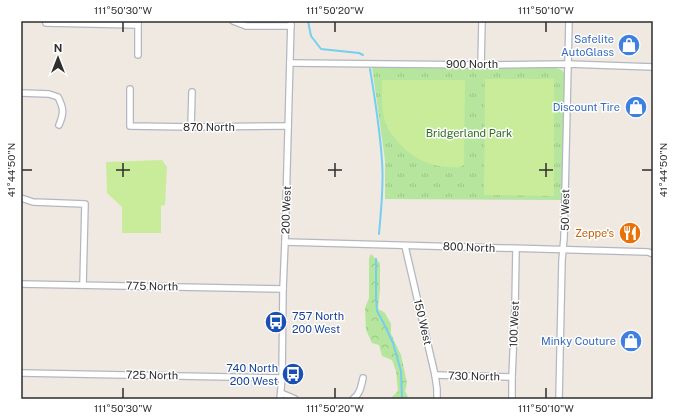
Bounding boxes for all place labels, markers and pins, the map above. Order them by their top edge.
shop icon: Safelite AutoGlass [616,32,642,58]
place label: Safelite AutoGlass [561,33,614,58]
shop icon: Discount Tire [623,94,649,120]
place label: Discount Tire [553,101,620,113]
restaurant icon: Zeppe's [617,220,643,246]
place label: Zeppe's [575,227,614,239]
bus stop icon: 757 North 200 West [263,309,289,335]
place label: 757 North 200 West [292,310,344,335]
shop icon: Minky Couture [618,328,644,354]
place label: Minky Couture [541,335,616,347]
bus stop icon: 740 North 200 West [280,361,306,387]
place label: 740 North 200 West [226,362,278,387]

